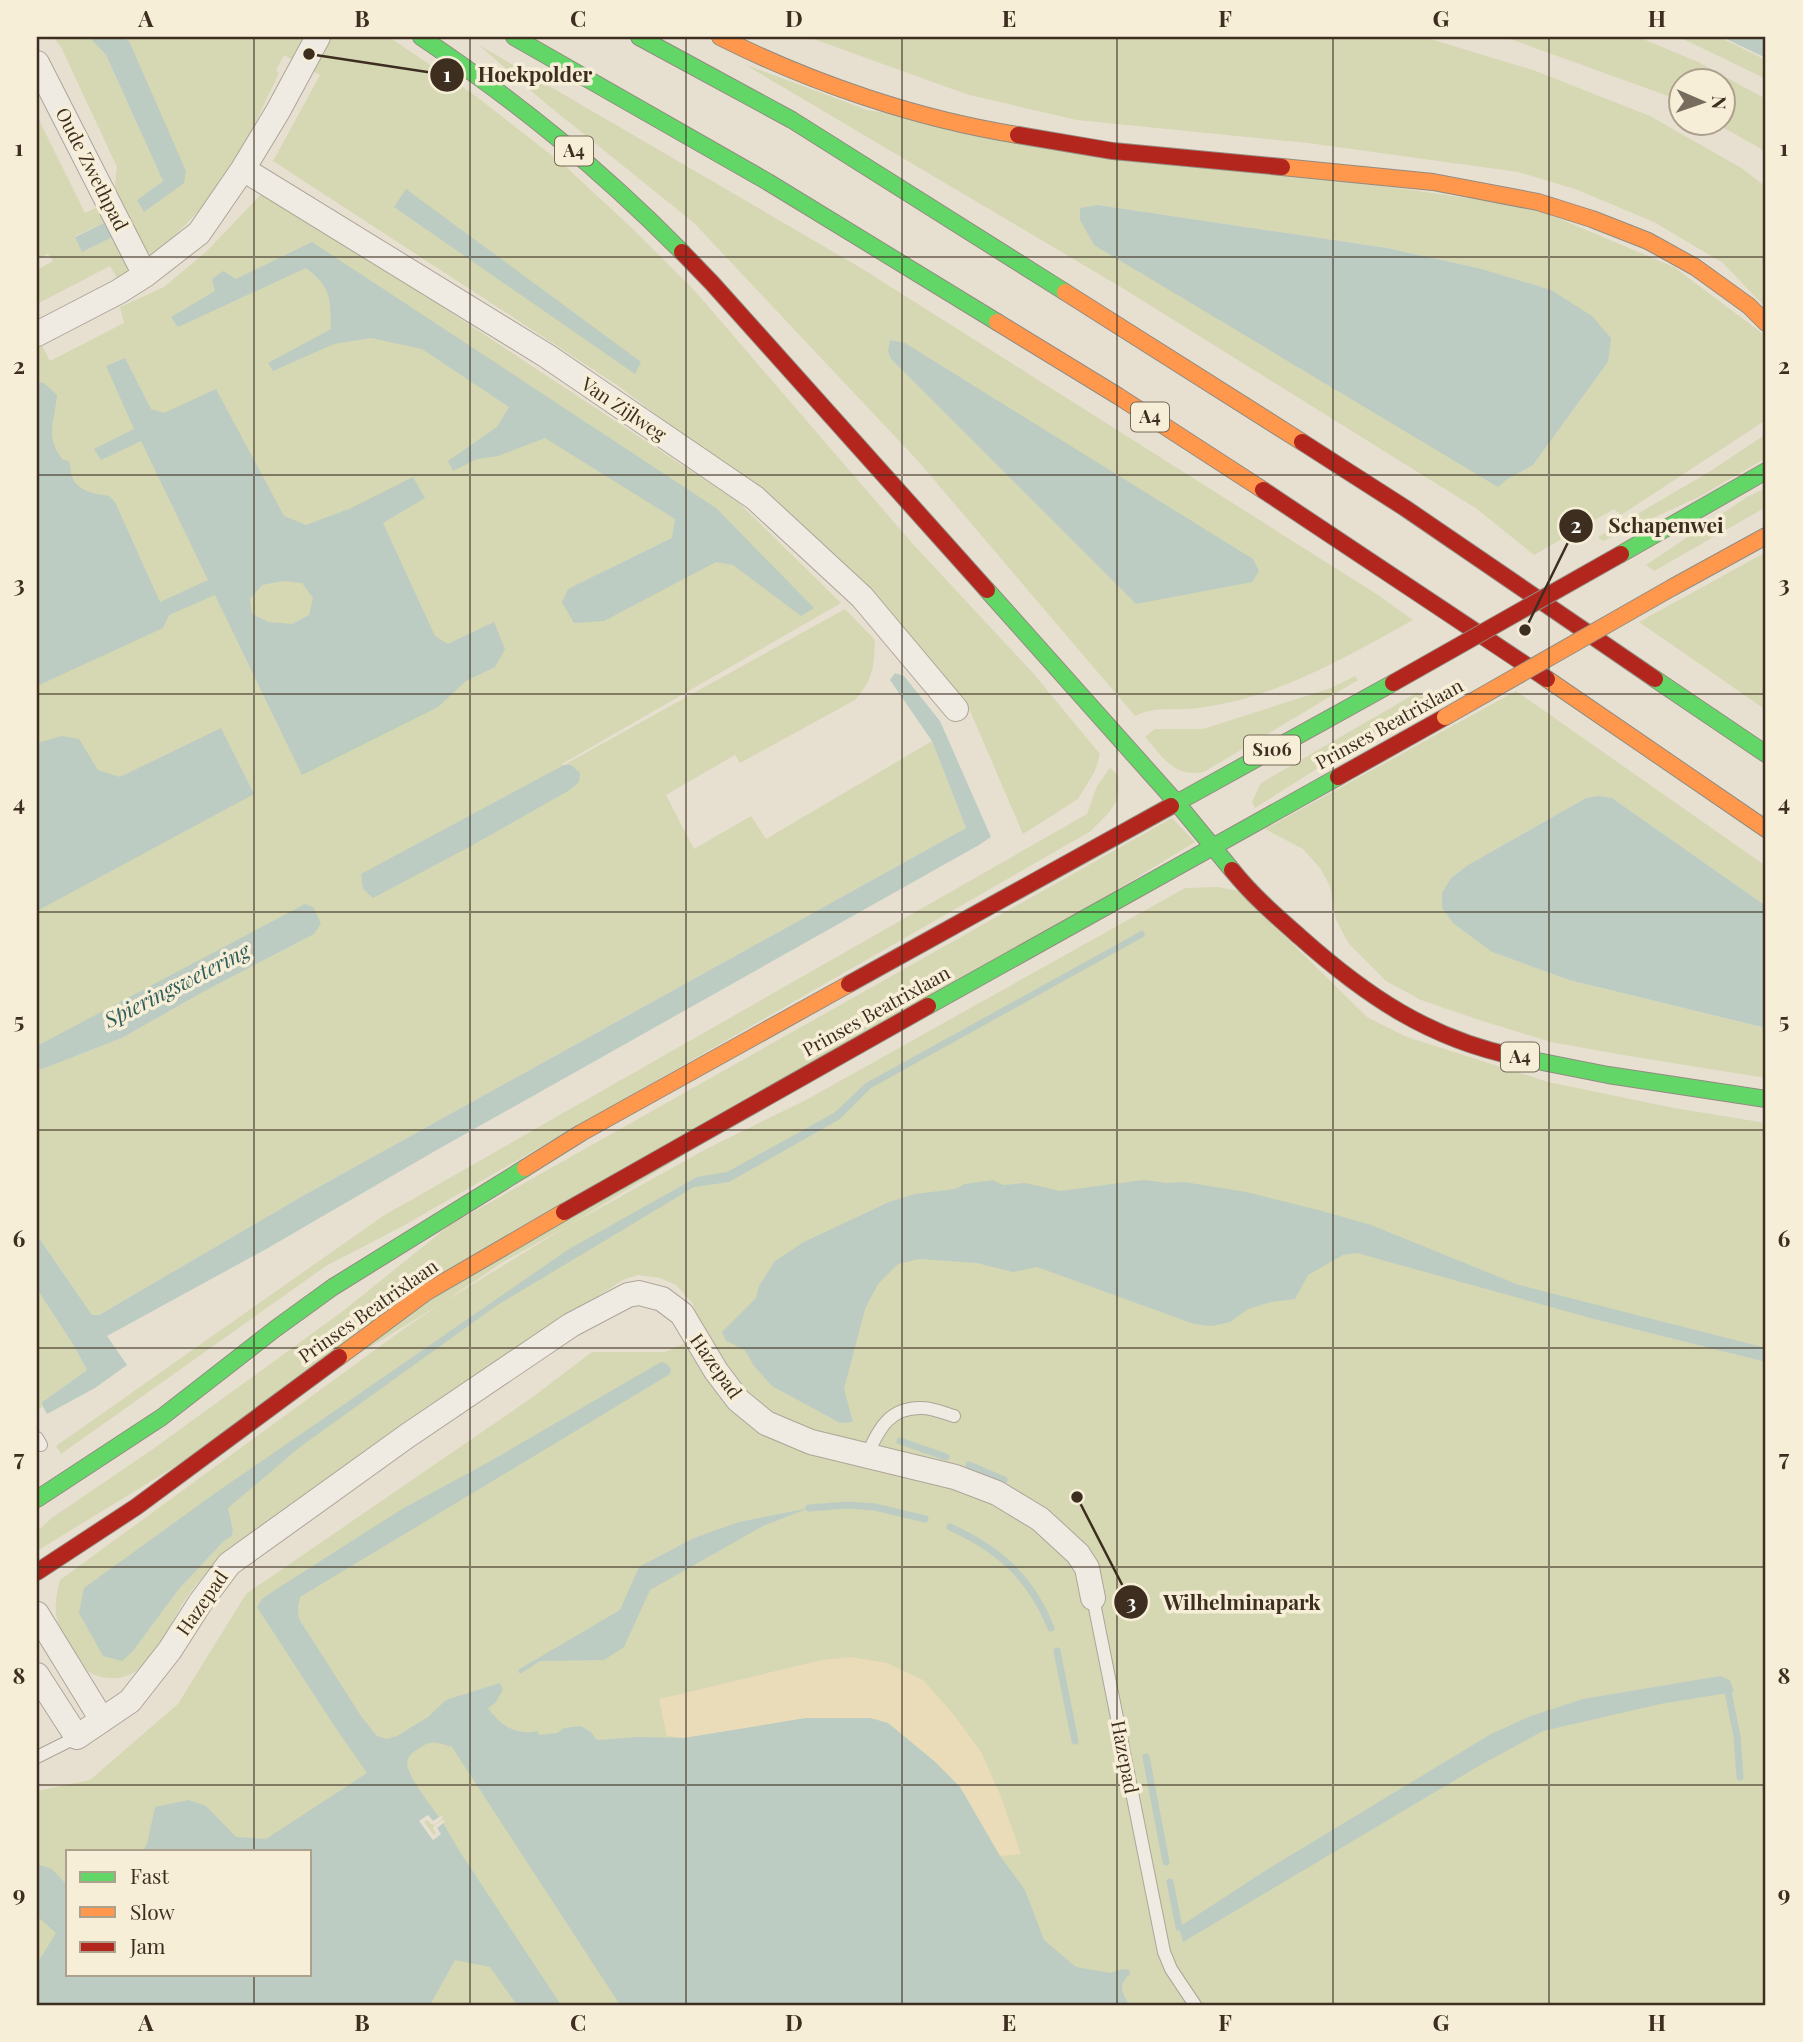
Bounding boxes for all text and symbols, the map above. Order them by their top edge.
text: A [137,2,154,33]
text: B [354,2,370,33]
text: C [570,2,586,33]
text: D [785,2,803,33]
text: E [1002,2,1016,33]
text: F [1218,2,1232,33]
text: G [1433,2,1450,33]
text: H [1648,2,1666,33]
callout: Hoekpolder [429,54,607,96]
text: 1 [443,59,451,87]
text: Hoekpolder [478,59,592,87]
north arrow [1666,66,1736,136]
text: N [1707,95,1733,110]
street label: Oude Zwethpad [51,103,135,235]
text: 1 [15,131,24,162]
text: 1 [1780,131,1789,162]
road number: A4 [555,136,593,166]
text: 2 [13,349,25,380]
text: 2 [1778,349,1790,380]
street label: Van Zijlweg [576,369,672,446]
road number: A4 [1131,402,1169,432]
callout: Schapenwei [1559,505,1737,547]
text: 2 [1571,510,1582,538]
text: Schapenwei [1608,510,1724,538]
text: 3 [13,567,25,598]
text: 3 [1778,567,1790,598]
street label: Prinses Beatrixlaan [1310,671,1468,775]
road number: S106 [1244,736,1300,764]
text: 4 [13,786,25,817]
text: 4 [1778,786,1790,817]
water label: Spieringswetering [98,935,255,1033]
street label: Prinses Beatrixlaan [797,958,955,1062]
text: 5 [14,1004,24,1035]
text: 5 [1779,1004,1789,1035]
road number: A4 [1501,1042,1539,1072]
text: 6 [13,1222,26,1253]
text: 6 [1778,1222,1791,1253]
street label: Prinses Beatrixlaan [292,1252,443,1368]
street label: Hazepad [685,1328,749,1403]
text: 7 [14,1441,25,1472]
text: 7 [1779,1441,1790,1472]
street label: Hazepad [169,1565,233,1640]
callout: Wilhelminapark [1114,1581,1334,1623]
text: 3 [1126,1587,1136,1615]
text: Wilhelminapark [1162,1587,1321,1615]
text: 8 [13,1659,25,1690]
text: 8 [1778,1659,1790,1690]
street label: Hazepad [1106,1718,1146,1796]
legend [66,1850,312,1976]
text: Fast [130,1861,169,1889]
text: 9 [13,1877,25,1908]
text: 9 [1778,1877,1790,1908]
text: Slow [130,1897,175,1925]
text: Jam [129,1931,166,1959]
text: A [137,2006,154,2037]
text: B [354,2006,370,2037]
text: C [570,2006,586,2037]
text: D [785,2006,803,2037]
text: E [1002,2006,1016,2037]
text: F [1218,2006,1232,2037]
text: G [1433,2006,1450,2037]
text: H [1648,2006,1666,2037]

